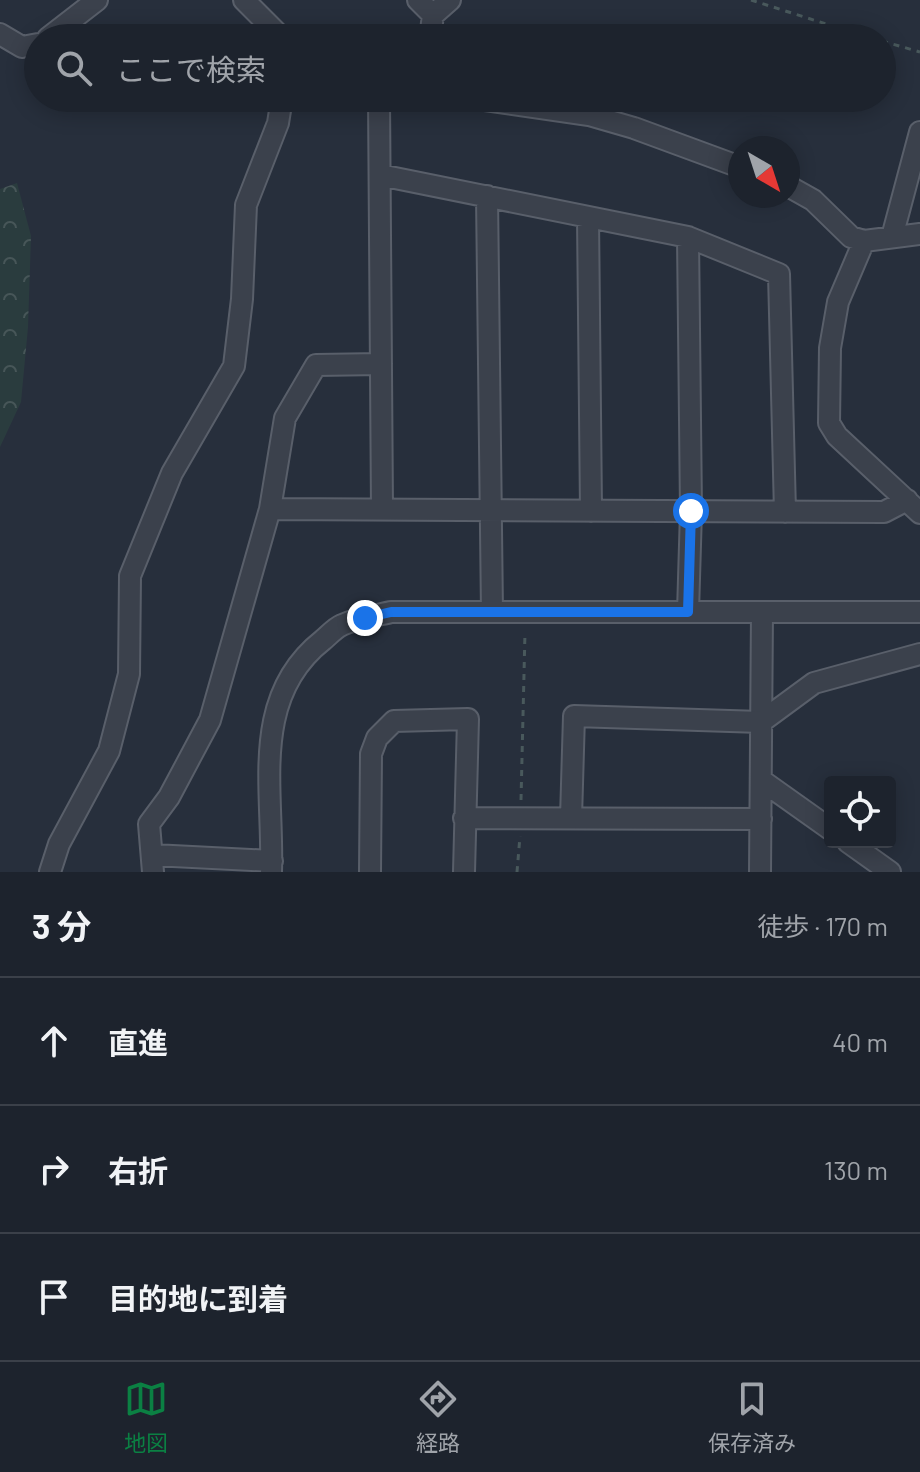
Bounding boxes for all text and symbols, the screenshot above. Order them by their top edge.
search box [24,24,896,112]
icon: search [52,46,96,90]
text: ここで検索 [116,51,266,87]
north arrow [728,136,800,208]
route start [673,493,709,529]
route end [347,600,383,636]
map controls [824,776,896,848]
button: locate [824,776,896,848]
text: 3 分 [32,905,91,946]
text: 徒歩 · 170 m [757,910,888,941]
icon: ahead [32,1019,76,1063]
text: 直進 [108,1024,168,1060]
text: 40 m [832,1026,888,1057]
icon: right [32,1147,76,1191]
text: 右折 [108,1152,168,1188]
text: 130 m [824,1154,888,1185]
icon: arrive [32,1275,76,1319]
text: 目的地に到着 [108,1280,288,1316]
tab: 地図 [124,1377,168,1457]
tab: 経路 [416,1377,460,1457]
tab: 保存済み [708,1377,796,1457]

